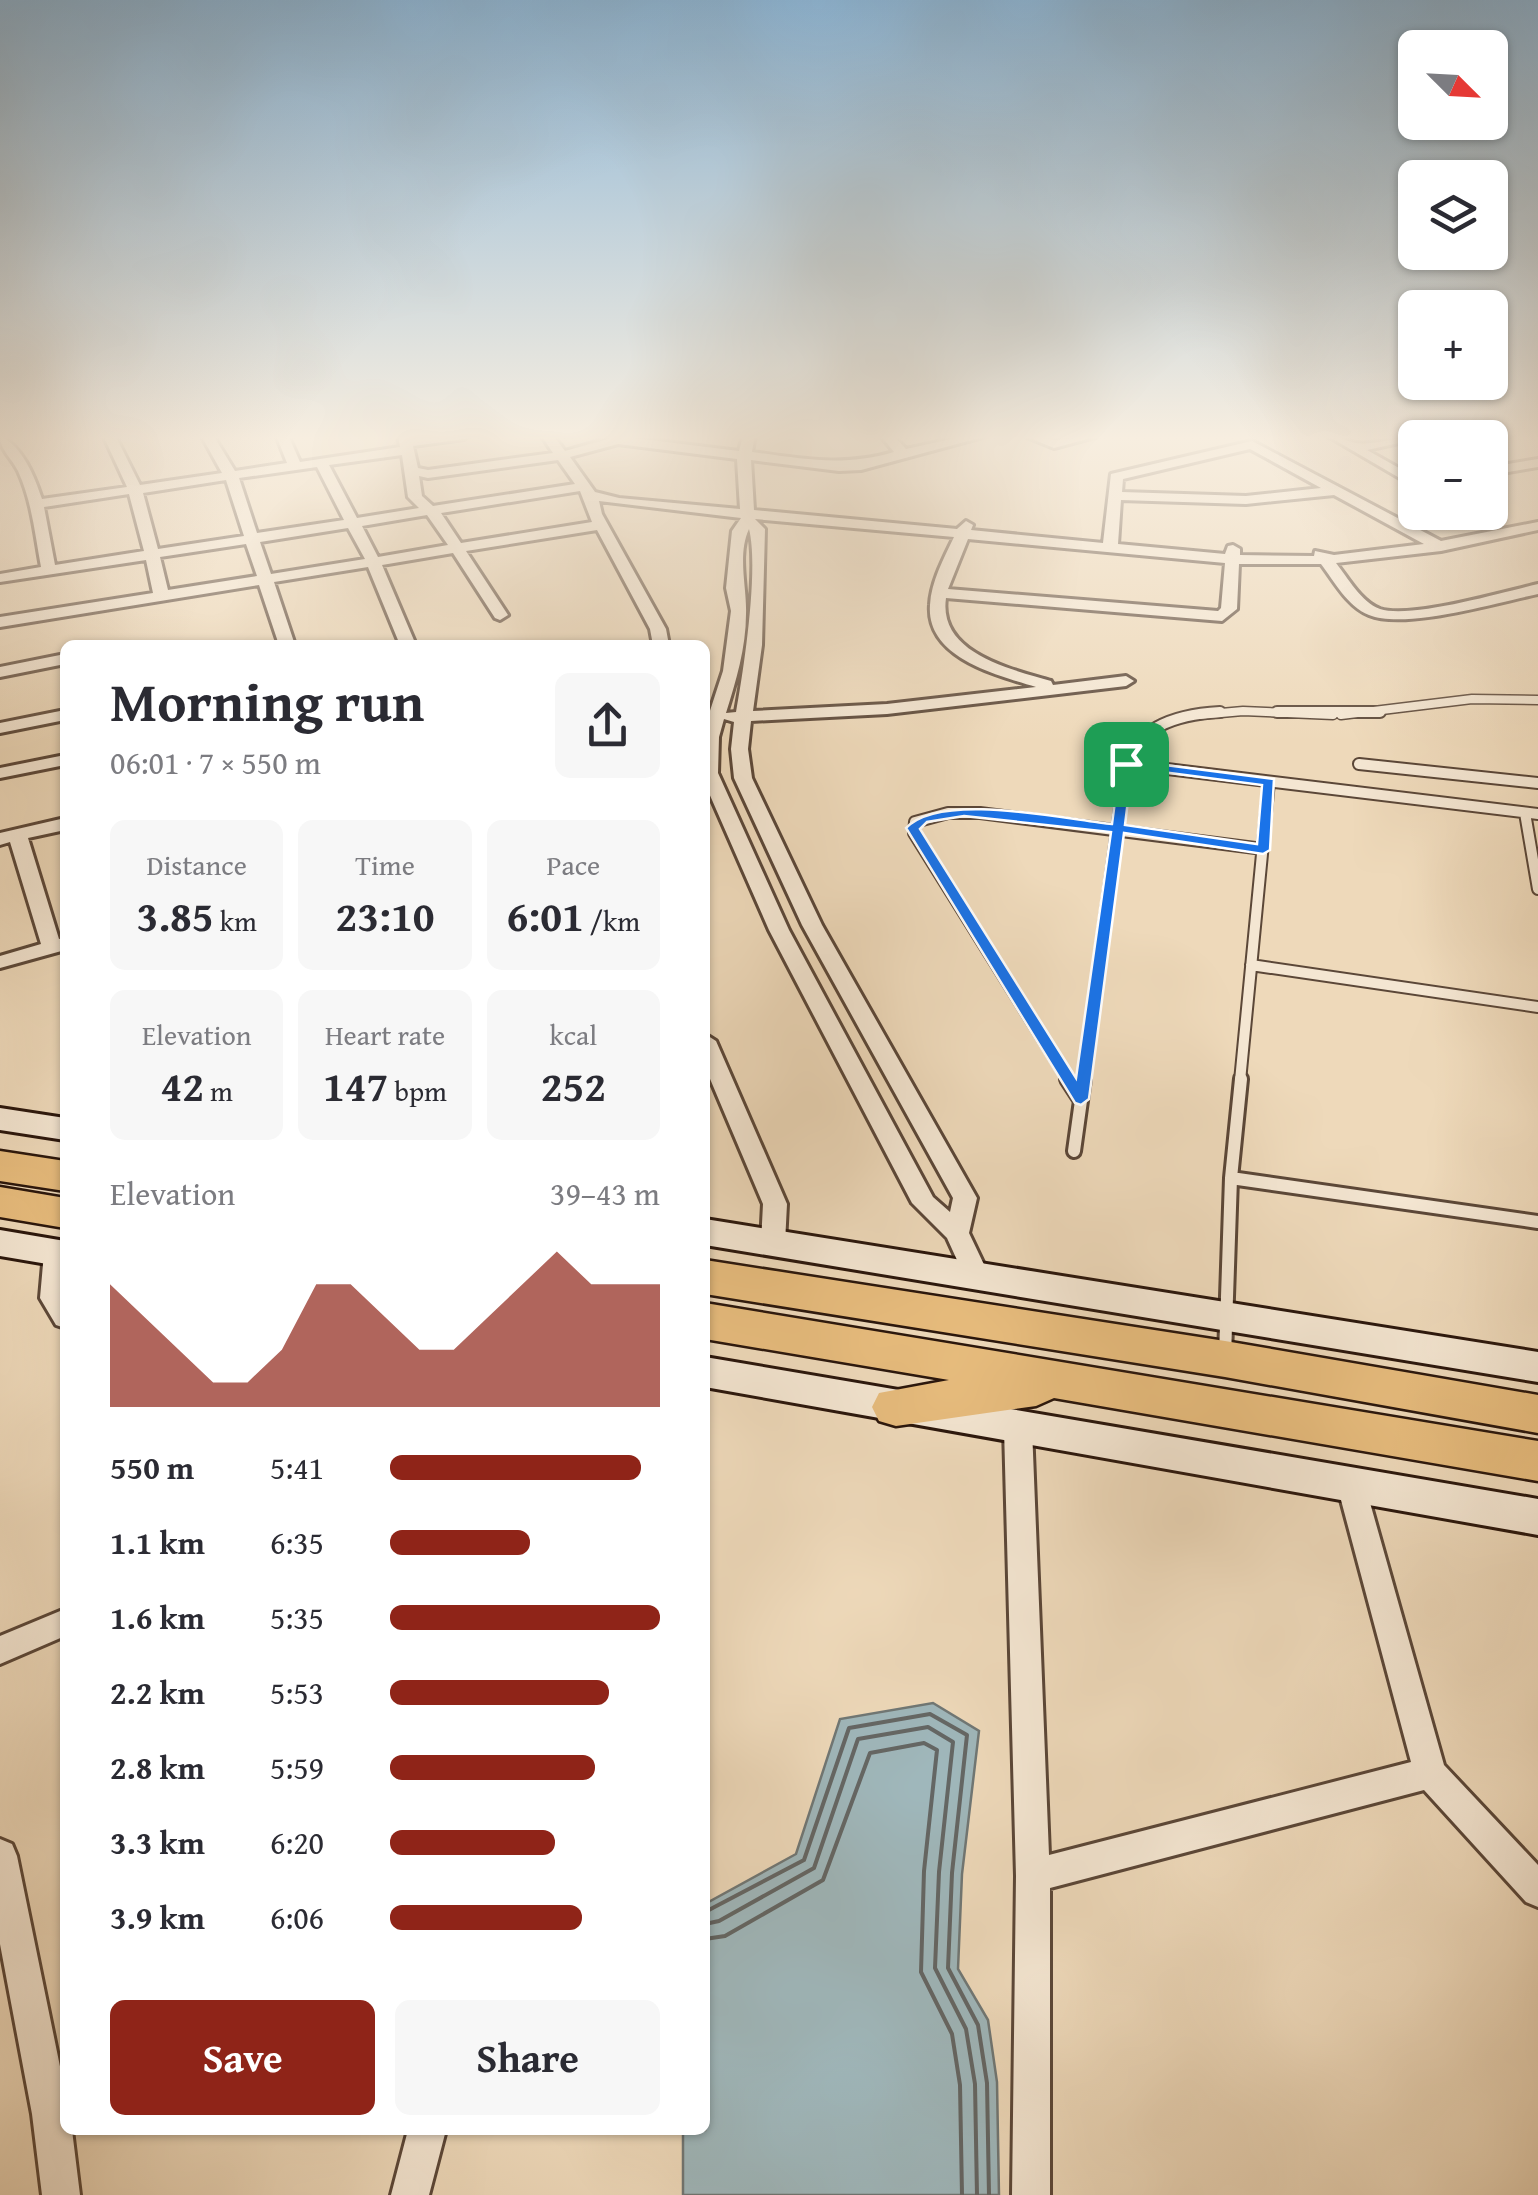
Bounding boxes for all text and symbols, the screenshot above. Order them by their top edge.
north arrow [1398,30,1508,140]
map controls [1398,30,1508,530]
button: layers [1398,160,1508,270]
button: + [1398,290,1508,400]
button: − [1398,420,1508,530]
text: Morning run [110,661,424,741]
button: share [555,673,660,778]
pin [1084,722,1169,807]
icon: arrive [1099,737,1154,792]
text: 06:01 · 7 × 550 m [110,739,321,786]
text: Distance [146,844,247,885]
text: Time [355,844,415,885]
text: Pace [546,844,600,885]
text: 3.85 [136,885,214,946]
text: 23:10 [336,885,434,946]
text: 6:01 [507,885,584,946]
text: km [214,900,257,941]
text: /km [584,900,640,941]
text: Elevation [142,1014,251,1055]
text: Heart rate [325,1014,445,1055]
text: kcal [549,1014,597,1055]
text: 42 [160,1055,204,1116]
text: 147 [323,1055,388,1116]
text: 252 [541,1055,606,1116]
text: m [204,1070,233,1111]
text: bpm [388,1070,447,1111]
text: Elevation [110,1170,235,1217]
text: 39–43 m [550,1170,660,1217]
text: 550 m [110,1444,194,1491]
text: 5:41 [270,1444,324,1491]
text: 1.1 km [110,1519,205,1566]
text: 6:35 [270,1519,324,1566]
text: 1.6 km [110,1594,205,1641]
text: 5:35 [270,1594,324,1641]
text: 2.2 km [110,1669,205,1716]
text: 5:53 [270,1669,324,1716]
text: 2.8 km [110,1744,205,1791]
text: 5:59 [270,1744,324,1791]
text: 3.3 km [110,1819,205,1866]
text: 6:20 [270,1819,324,1866]
text: 3.9 km [110,1894,205,1941]
text: 6:06 [270,1894,324,1941]
button: Save [110,2000,375,2115]
button: Share [395,2000,660,2115]

